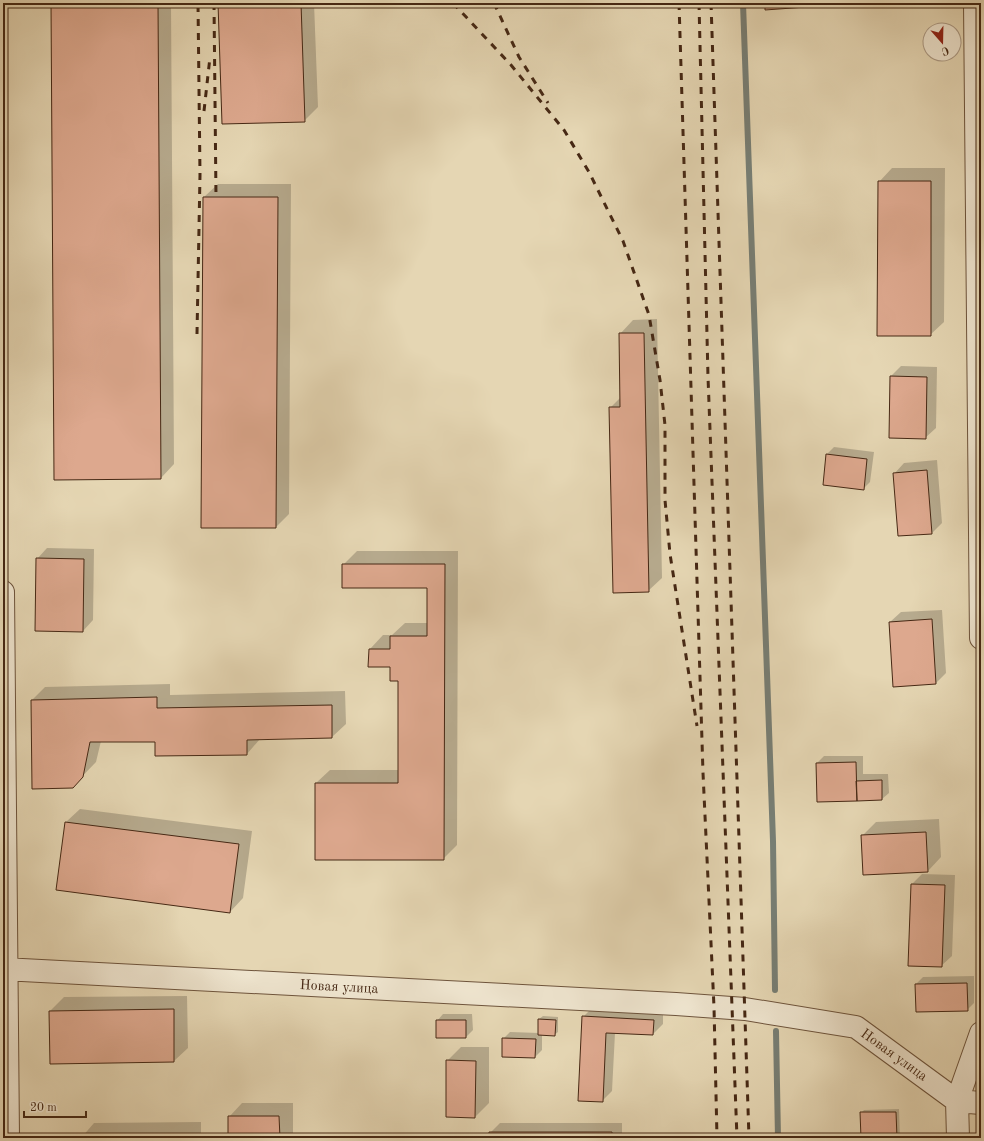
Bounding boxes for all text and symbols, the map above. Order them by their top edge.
north arrow [922,22,962,62]
text: С [940,44,950,56]
street label: Новая улица [299,978,379,996]
street label: Новая улица [858,1026,930,1084]
scale bar [24,1093,86,1119]
text: 20 m [30,1102,57,1114]

